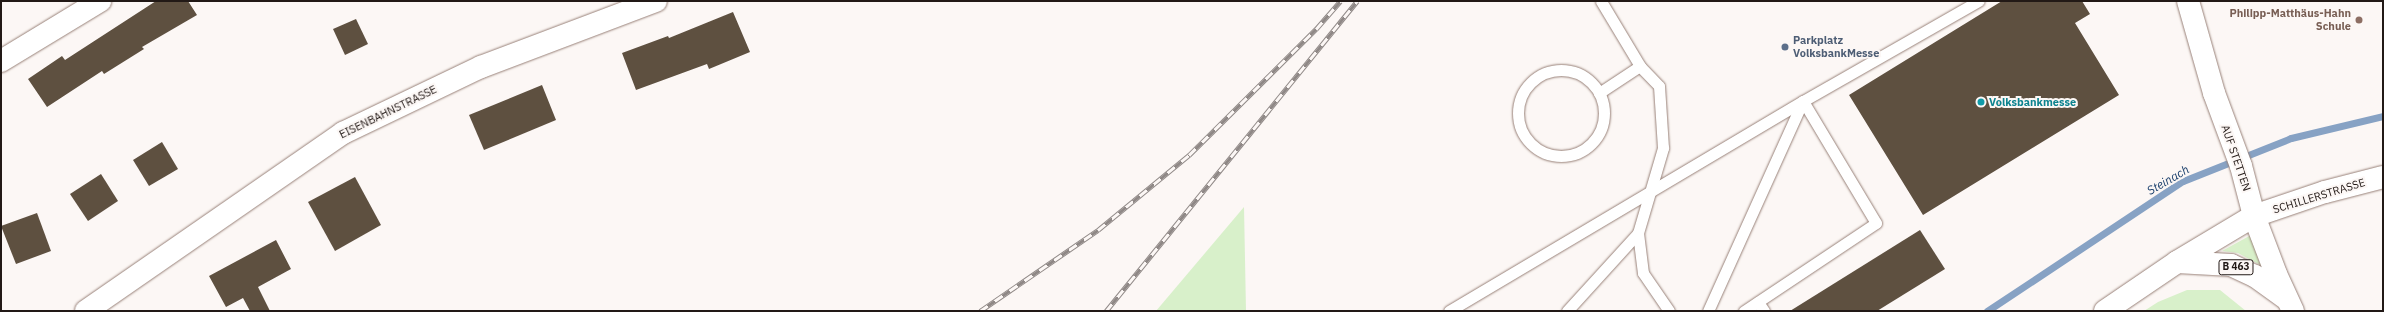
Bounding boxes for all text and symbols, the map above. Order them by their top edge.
place label: Philipp-Matthäus-Hahn Schule [2229,7,2351,33]
marker: Philipp-Matthäus-Hahn Schule [2354,15,2364,25]
place label: Parkplatz VolksbankMesse [1793,34,1879,60]
marker: Parkplatz VolksbankMesse [1780,42,1790,52]
street label: EISENBAHNSTRASSE [337,83,439,141]
place label: Volksbankmesse [1989,95,2076,109]
marker: Volksbankmesse [1976,97,1986,107]
street label: AUF STETTEN [2219,123,2253,193]
water label: Steinach [2144,162,2192,198]
street label: SCHILLERSTRASSE [2271,176,2367,216]
road number: B 463 [2218,259,2254,275]

